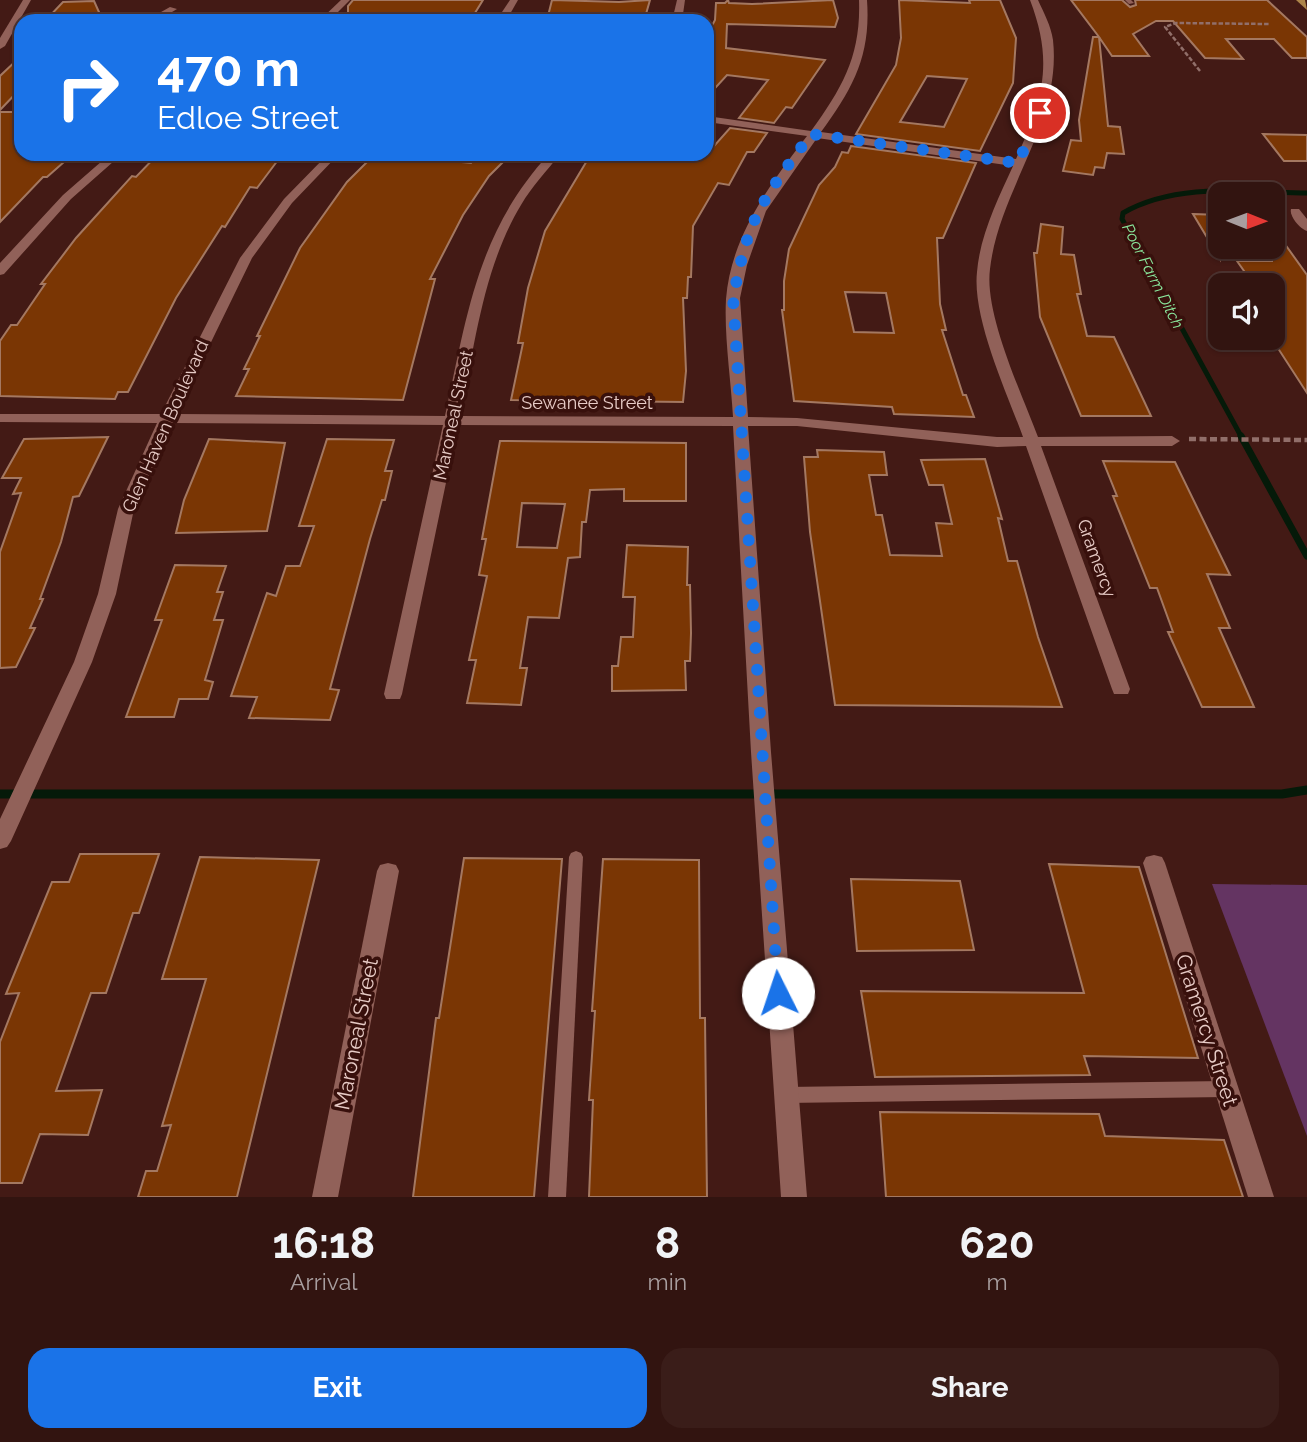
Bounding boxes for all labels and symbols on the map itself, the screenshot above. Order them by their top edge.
pin [1010,83,1070,143]
north arrow [1208,182,1284,259]
water label: Poor Farm Ditch [1118,220,1188,332]
street label: Glen Haven Boulevard [118,337,212,515]
street label: Maroneal Street [429,348,477,482]
street label: Sewanee Street [521,392,653,413]
street label: Gramercy [1073,516,1121,600]
street label: Gramercy Street [1171,951,1243,1109]
street label: Maroneal Street [329,956,383,1112]
position arrow [741,956,815,1030]

